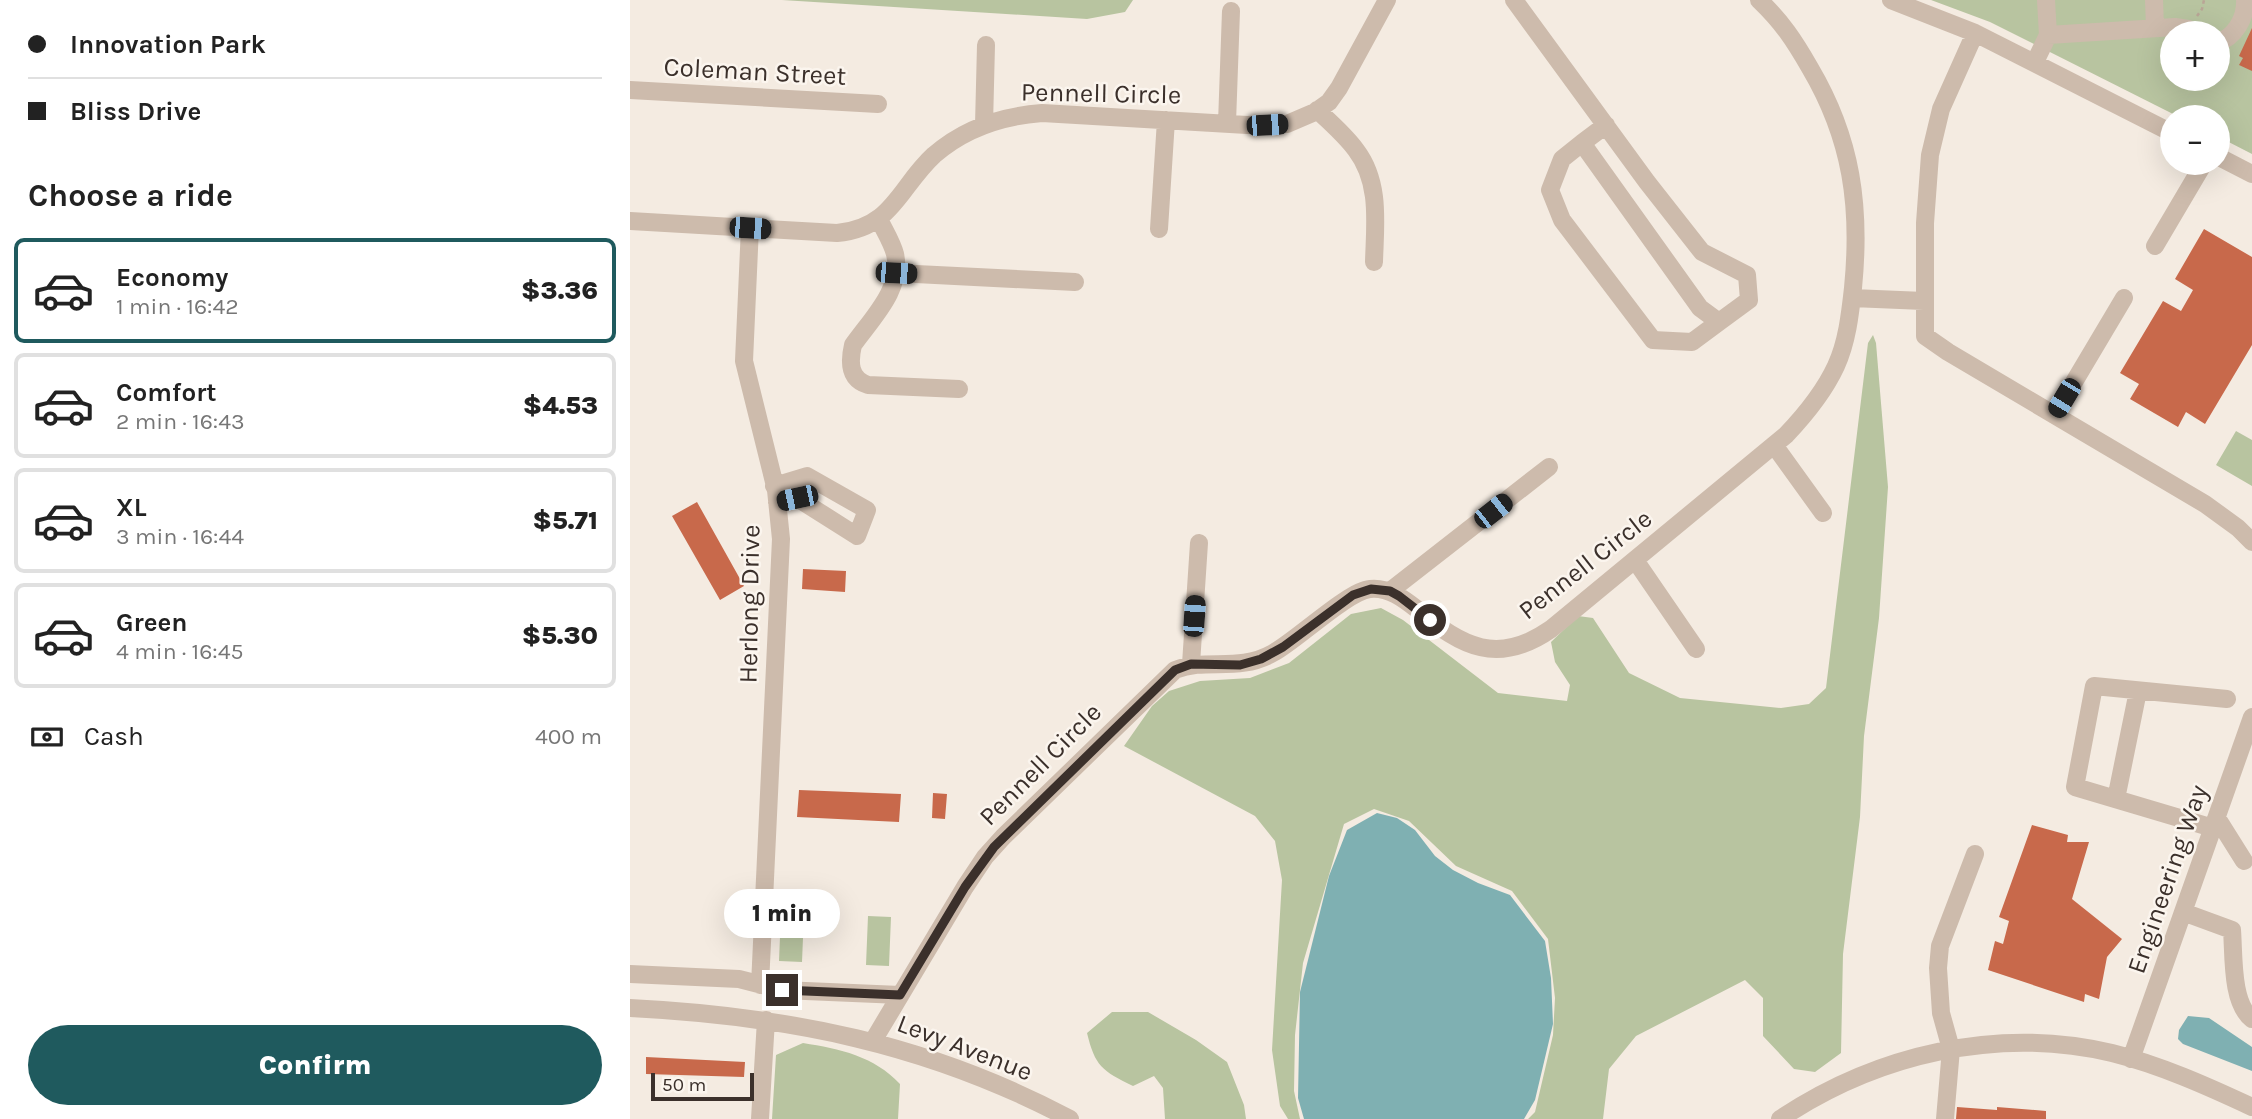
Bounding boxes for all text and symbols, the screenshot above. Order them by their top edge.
map controls [2160,21,2230,175]
button: + [2160,21,2230,91]
text: Innovation Park [70,29,266,60]
street label: Coleman Street [663,51,847,92]
street label: Pennell Circle [1021,77,1181,110]
text: Bliss Drive [70,96,201,127]
button: − [2160,105,2230,175]
car [1246,113,1289,137]
text: Choose a ride [28,177,233,214]
car [729,216,772,240]
icon: car [32,259,95,322]
car [875,261,918,285]
text: Economy [116,262,228,293]
text: $3.36 [521,275,598,306]
text: 1 min · 16:42 [116,293,239,320]
icon: car [32,374,95,437]
car [2045,375,2084,421]
text: Comfort [116,377,217,408]
text: $4.53 [523,390,598,421]
text: 2 min · 16:43 [116,408,245,435]
car [775,483,820,513]
icon: car [32,489,95,552]
car [1470,490,1517,532]
text: XL [116,492,147,523]
street label: Pennell Circle [1513,503,1658,626]
text: $5.71 [533,505,598,536]
text: 3 min · 16:44 [116,523,244,550]
street label: Herlong Drive [733,524,766,684]
car [1183,594,1206,638]
icon: car [32,604,95,667]
route start [1414,604,1446,636]
text: Green [116,607,188,638]
text: $5.30 [522,620,598,651]
text: 4 min · 16:45 [116,638,244,665]
street label: Pennell Circle [973,697,1108,832]
icon: cash [28,718,66,756]
text: Cash [84,721,144,752]
text: 400 m [535,723,602,750]
street label: Engineering Way [2121,781,2214,978]
callout: 1 min [724,888,840,937]
text: 1 min [752,900,812,927]
route end [766,974,798,1006]
street label: Levy Avenue [893,1007,1037,1087]
button: Confirm [28,1025,602,1105]
scale bar [651,1070,754,1102]
text: 50 m [662,1074,706,1096]

